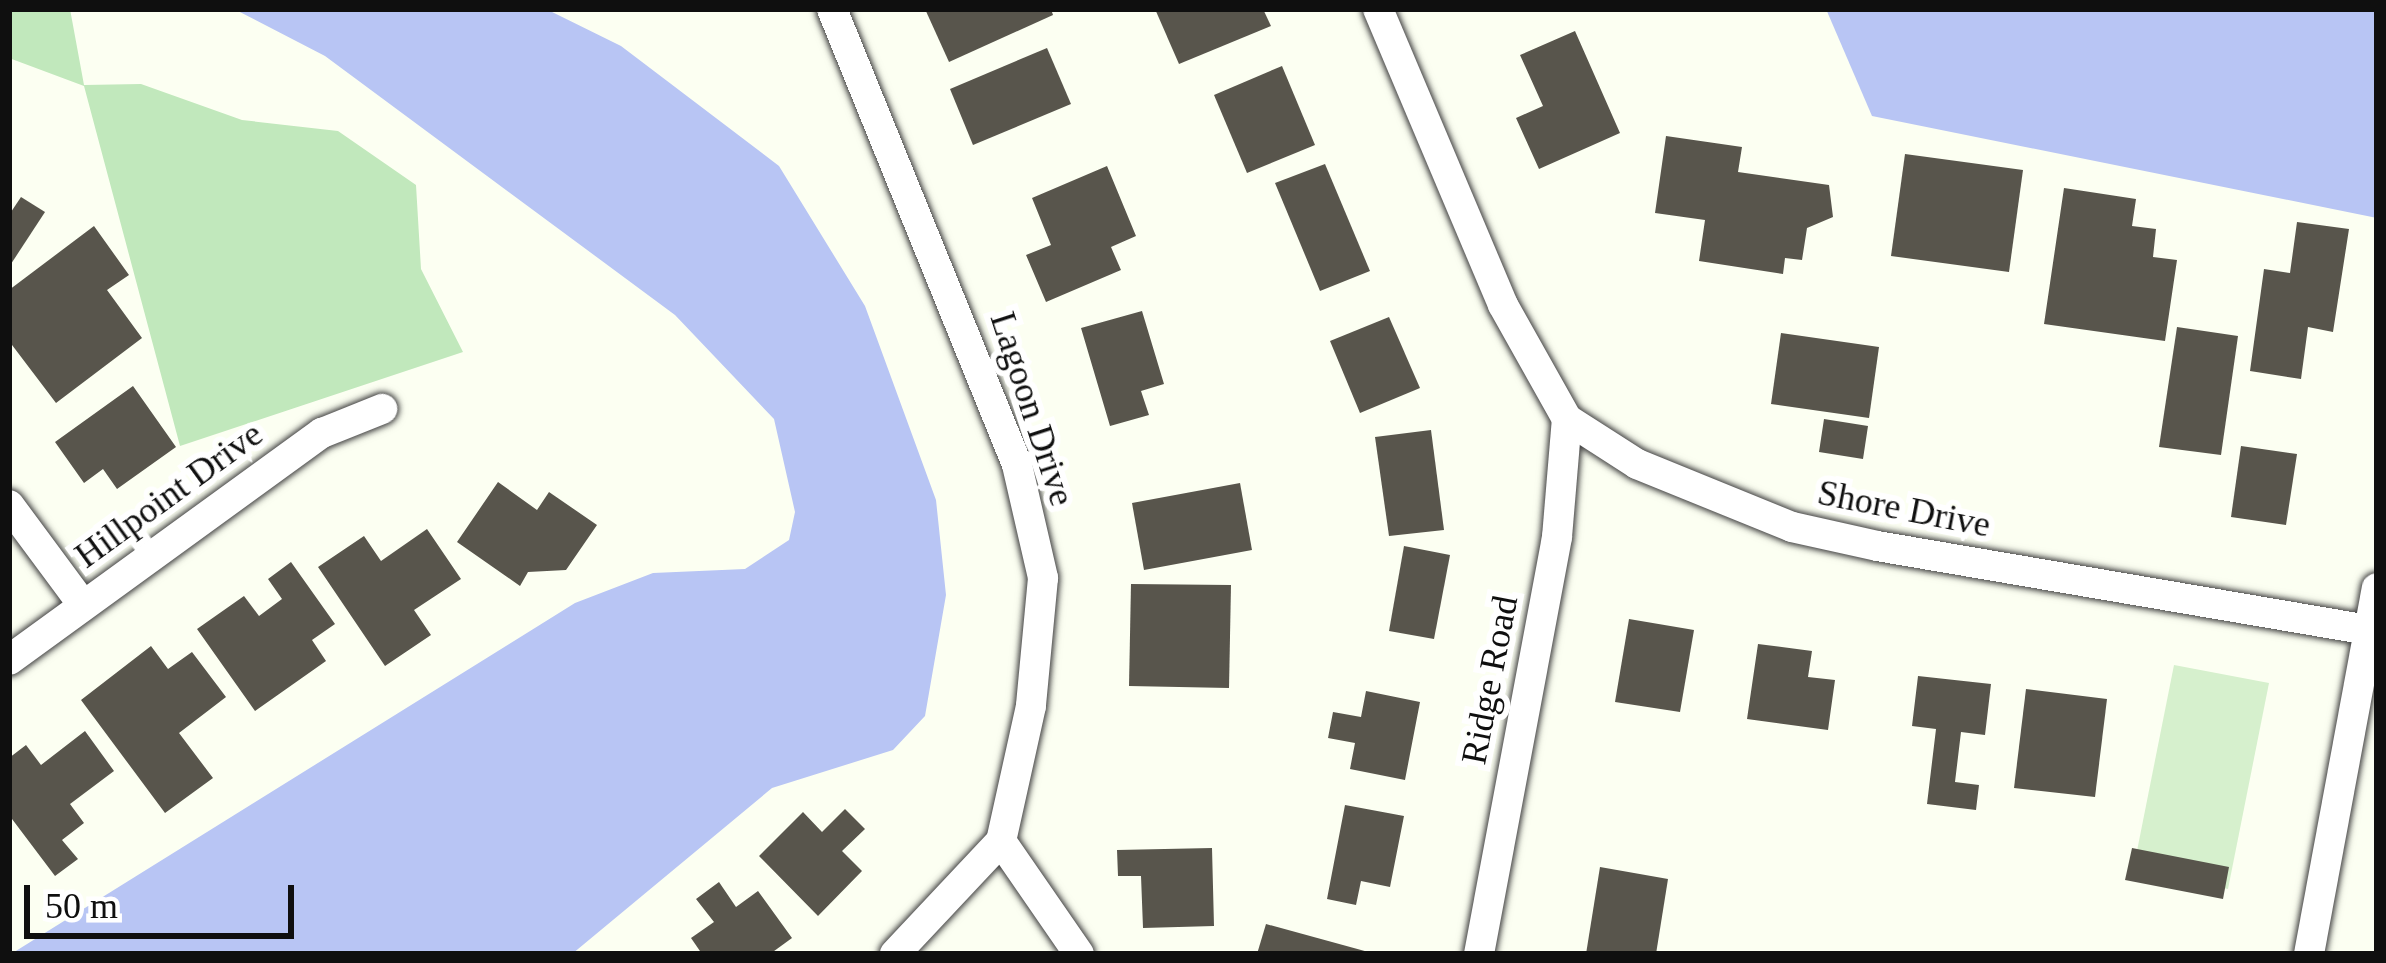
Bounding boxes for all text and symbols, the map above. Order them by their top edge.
street label: Lagoon Drive [980,307,1084,511]
street label: Hillpoint Drive [67,413,271,577]
street label: Shore Drive [1814,471,1994,547]
street label: Ridge Road [1452,592,1528,768]
scale bar [30,861,300,935]
text: 50 m [45,886,118,926]

